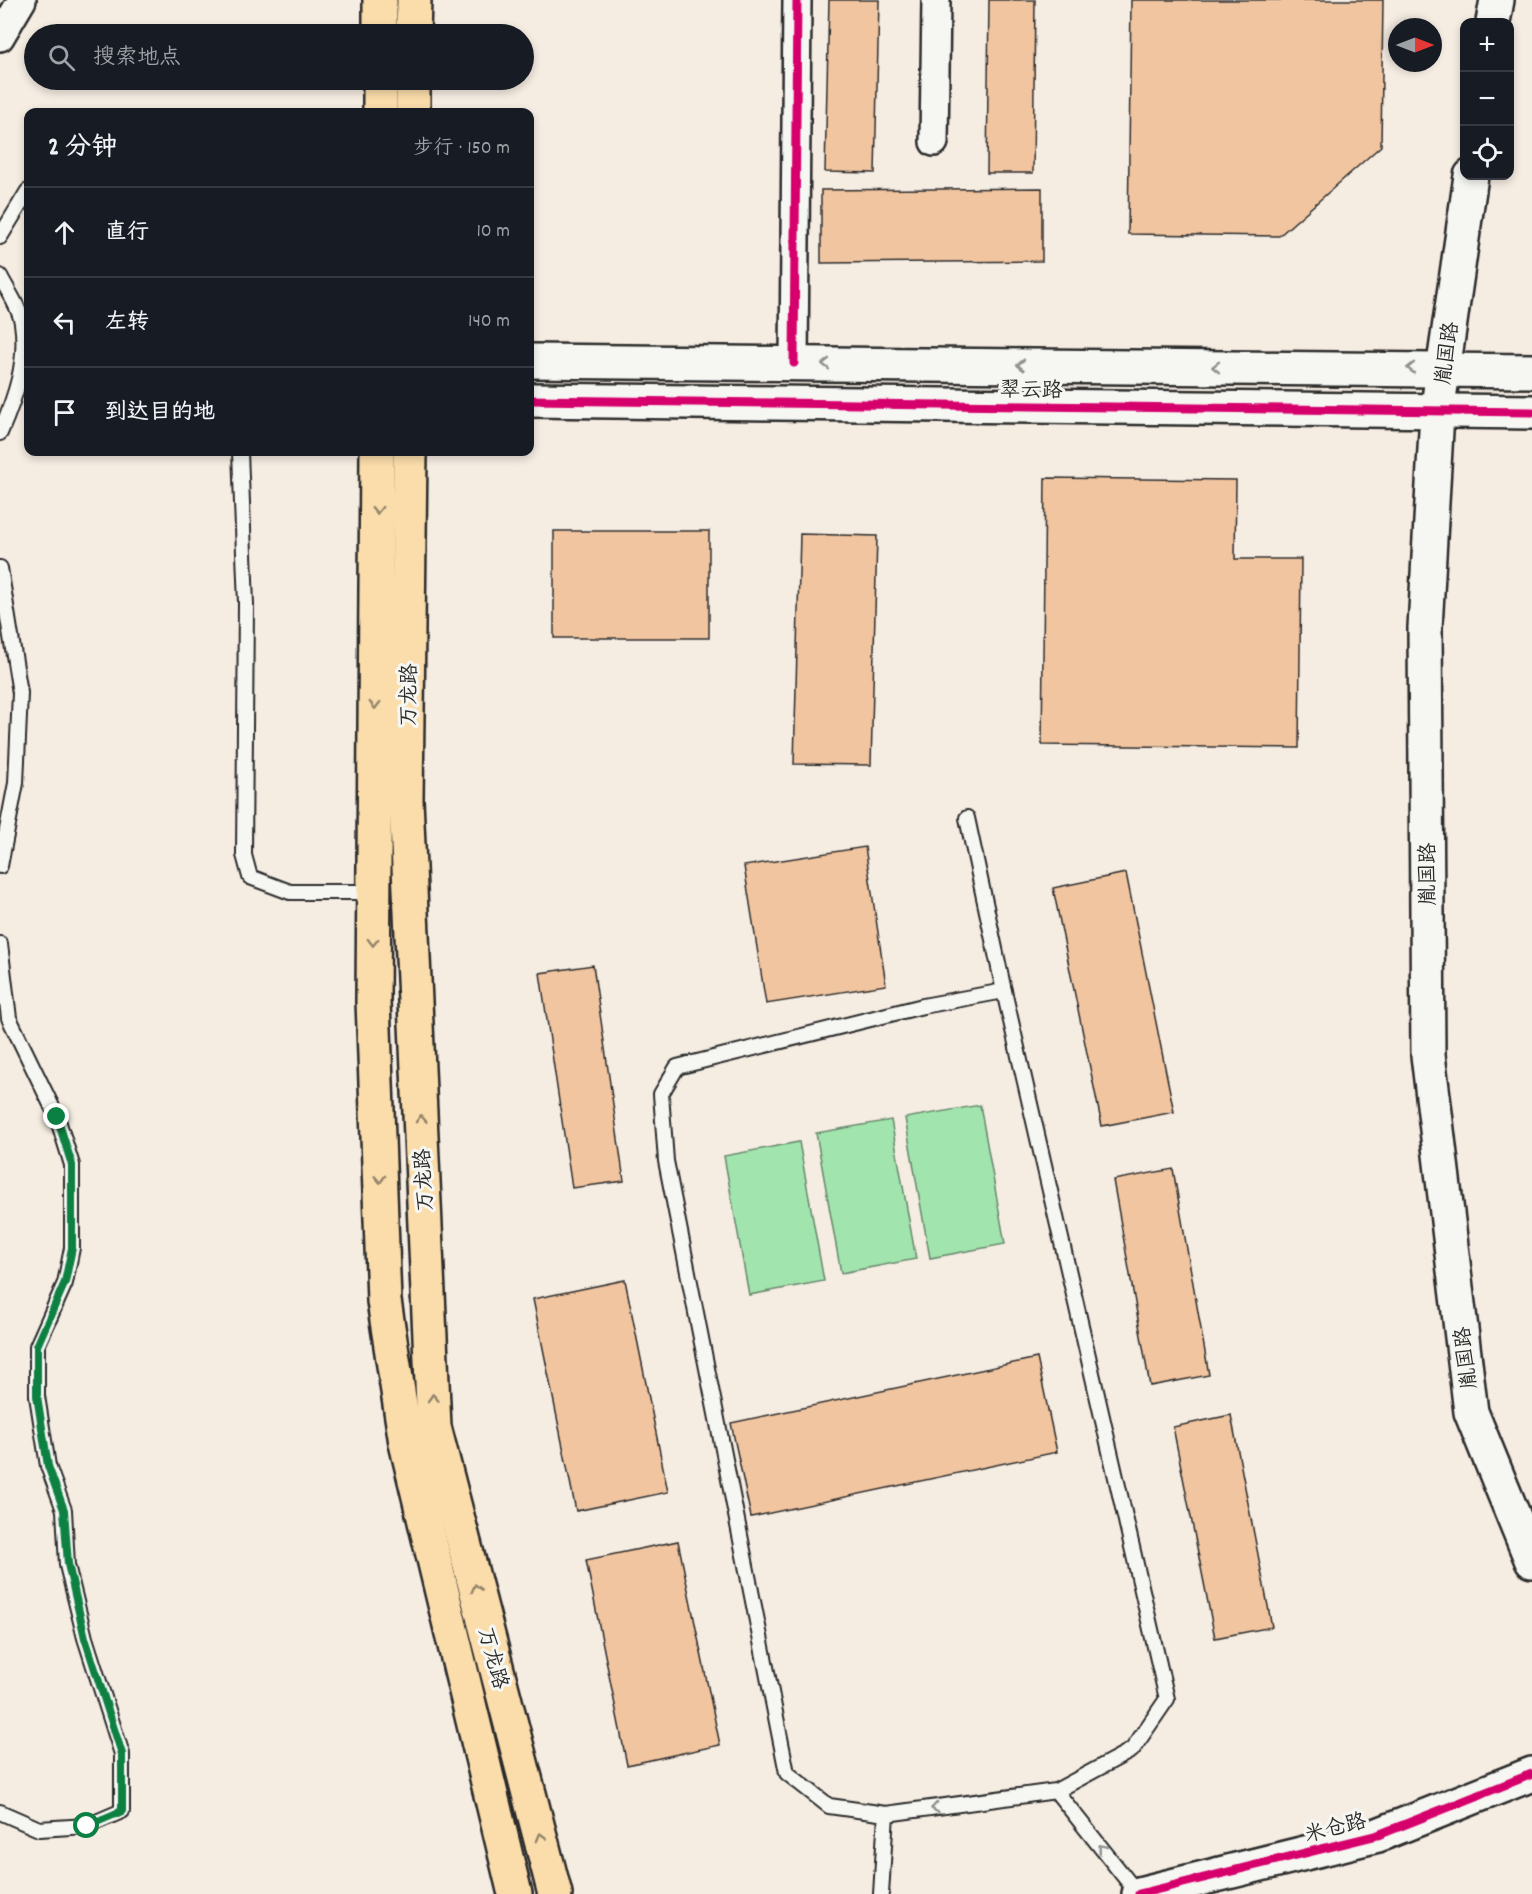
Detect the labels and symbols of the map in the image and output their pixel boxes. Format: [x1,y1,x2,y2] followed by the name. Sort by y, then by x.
[1388,18,1442,72] north arrow
[1430,320,1468,387] street label: 胤国路
[821,357,830,370] one-way arrow
[1016,359,1025,371] one-way arrow
[1211,361,1220,373] one-way arrow
[1406,362,1415,374] one-way arrow
[999,376,1063,408] street label: 翠云路
[370,505,383,514] one-way arrow
[395,663,427,727] street label: 万龙路
[369,700,381,709] one-way arrow
[1415,843,1445,906] street label: 胤国路
[367,937,380,946] one-way arrow
[43,1103,69,1129] route end
[414,1115,427,1124] one-way arrow
[409,1148,443,1212] street label: 万龙路
[373,1174,386,1183] one-way arrow
[1449,1325,1487,1391] street label: 胤国路
[426,1394,439,1403] one-way arrow
[471,1583,483,1593] one-way arrow
[468,1624,514,1693] street label: 万龙路
[931,1801,940,1813] one-way arrow
[1302,1808,1370,1852] street label: 米仓路
[73,1812,99,1838] route start
[535,1833,548,1843] one-way arrow
[1098,1844,1109,1855] one-way arrow

